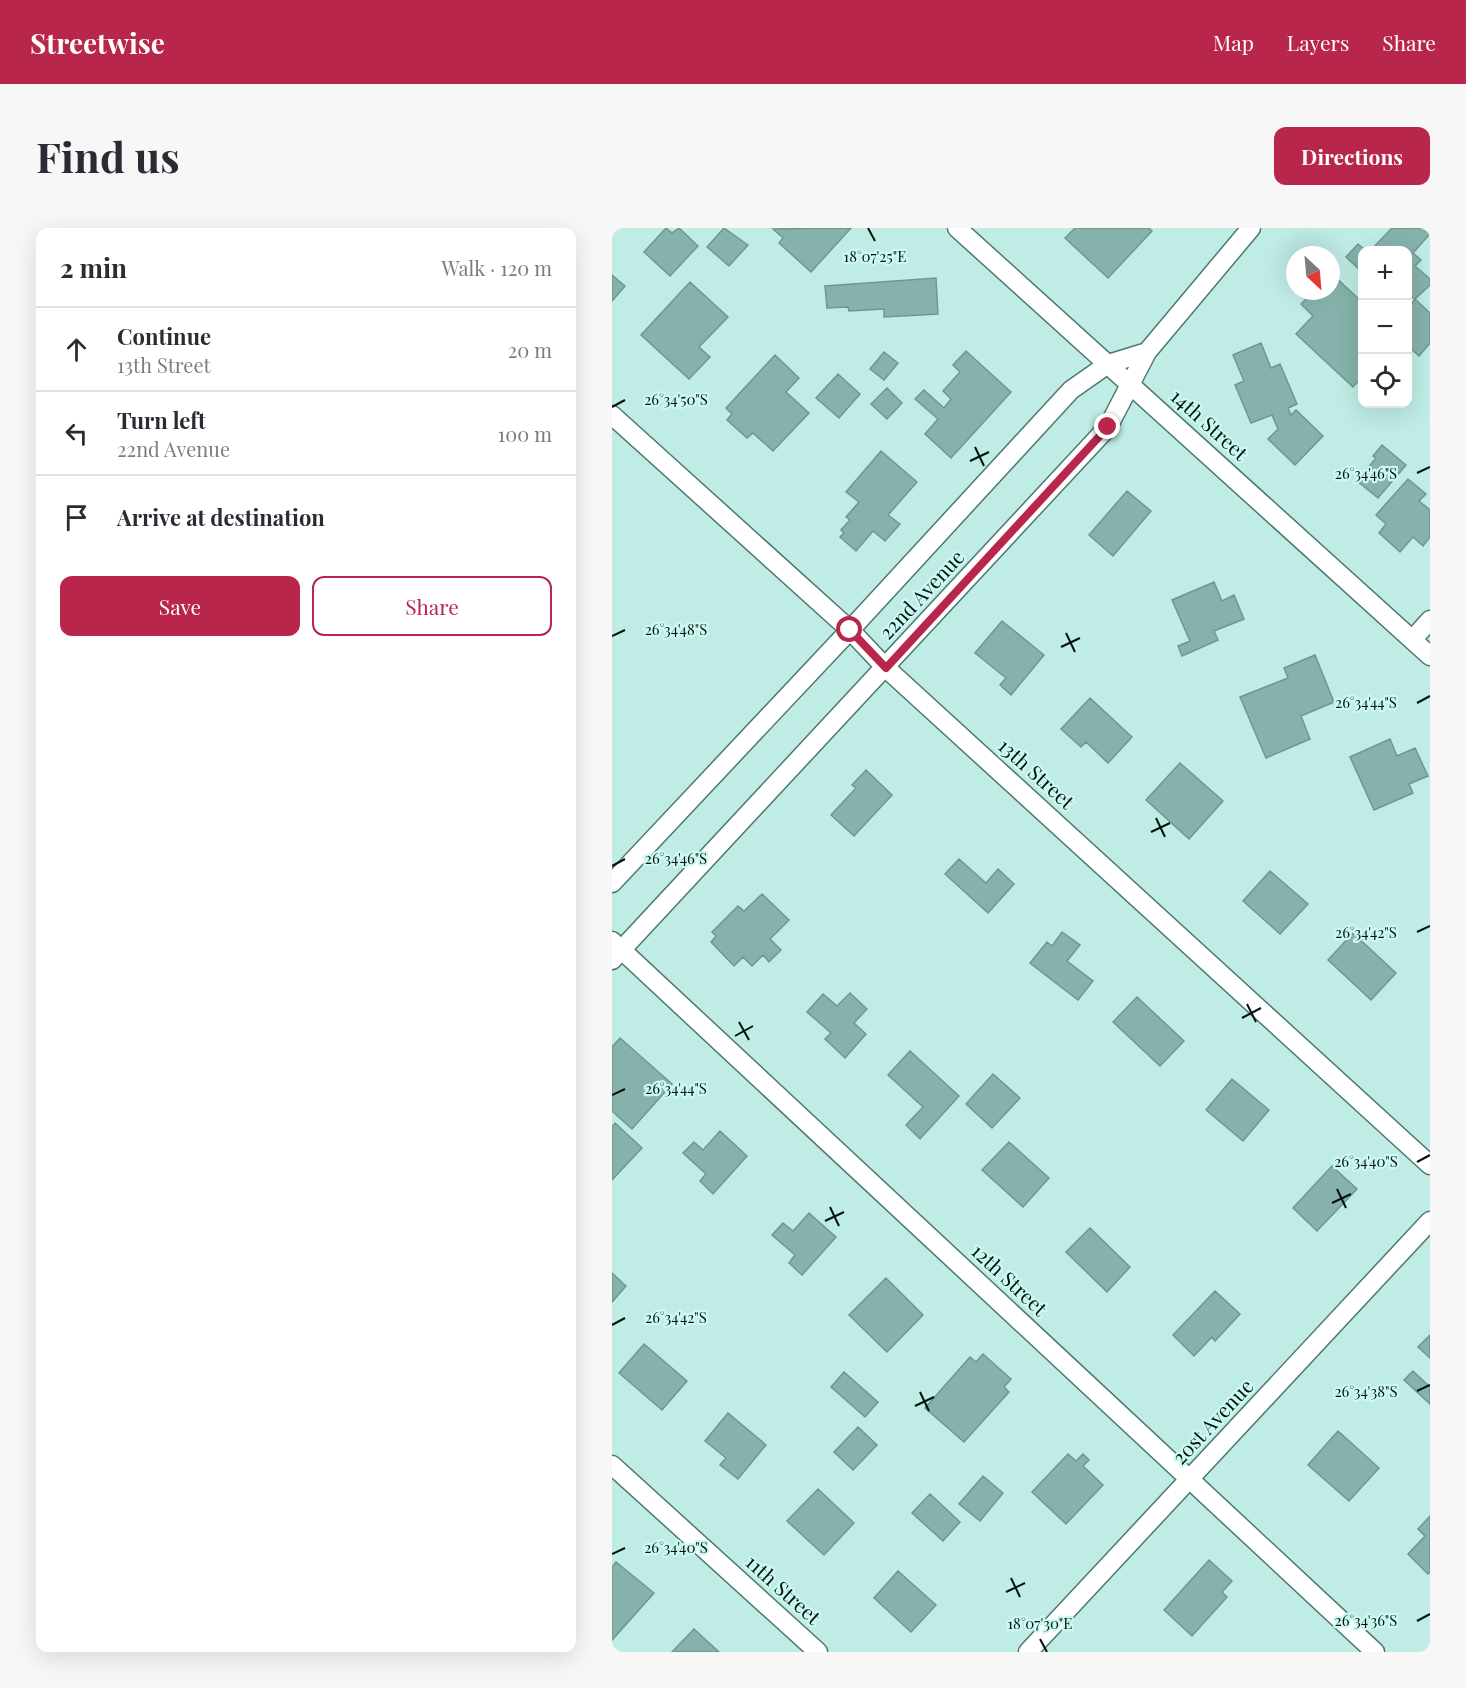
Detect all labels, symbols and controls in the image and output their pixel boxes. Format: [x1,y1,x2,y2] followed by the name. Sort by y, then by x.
[30,24,165,61] text: Streetwise
[1213,28,1254,56] text: Map
[1287,28,1349,56] text: Layers
[1382,28,1436,56] text: Share
[1274,127,1430,185] button: Directions
[36,128,180,184] text: Find us
[844,246,906,266] text: 18°07'25"E
[1286,246,1340,300] north arrow
[1358,246,1412,408] map controls
[1358,246,1412,300] button: +
[60,250,127,285] text: 2 min
[442,254,552,281] text: Walk · 120 m
[1358,300,1412,354] button: −
[117,321,211,351] text: Continue
[60,333,93,366] icon: ahead
[508,336,552,363] text: 20 m
[117,351,211,378] text: 13th Street
[1358,354,1412,408] button: locate
[1166,382,1255,466] street label: 14th Street
[644,389,708,409] text: 26°34'50"S
[117,405,206,435] text: Turn left
[1094,413,1120,439] route end
[60,417,93,450] icon: left
[498,420,552,447] text: 100 m
[117,435,230,462] text: 22nd Avenue
[1335,463,1397,483] text: 26°34'46"S
[60,501,93,534] icon: arrive
[117,502,325,532] text: Arrive at destination
[872,543,969,645] street label: 22nd Avenue
[60,576,300,636] button: Save
[312,576,552,636] button: Share
[836,616,862,642] route start
[645,619,707,639] text: 26°34'48"S
[1335,692,1397,712] text: 26°34'44"S
[993,732,1081,815] street label: 13th Street
[645,848,707,868] text: 26°34'46"S
[1335,922,1397,942] text: 26°34'42"S
[645,1078,707,1098] text: 26°34'44"S
[1334,1151,1398,1171] text: 26°34'40"S
[966,1237,1054,1322] street label: 12th Street
[645,1307,707,1327] text: 26°34'42"S
[1165,1372,1258,1470] street label: 20st Avenue
[1334,1381,1398,1401] text: 26°34'38"S
[644,1537,708,1557] text: 26°34'40"S
[741,1548,828,1630] street label: 11th Street
[1335,1610,1397,1630] text: 26°34'36"S
[1008,1613,1072,1633] text: 18°07'30"E

